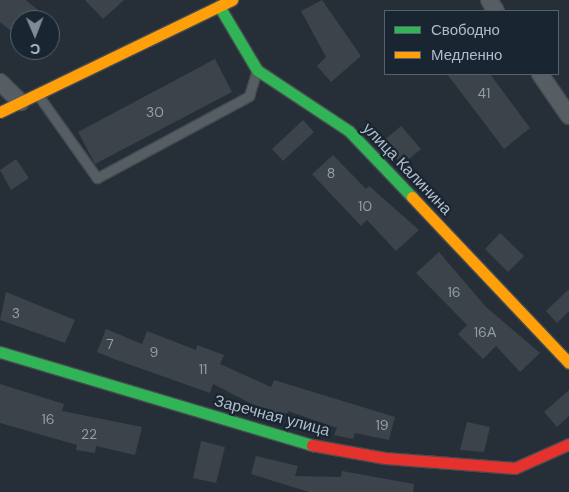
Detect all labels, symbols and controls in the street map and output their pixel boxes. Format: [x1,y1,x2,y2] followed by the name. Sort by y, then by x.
[10,10,60,60] north arrow
[384,10,559,75] legend
[431,20,500,40] text: Свободно
[30,40,40,58] text: С
[431,45,502,65] text: Медленно
[478,85,490,101] house number: 41
[146,104,164,120] house number: 30
[358,119,456,219] street label: улица Калинина
[327,165,335,181] house number: 8
[358,198,372,214] house number: 10
[447,284,461,300] house number: 16
[12,305,20,321] house number: 3
[474,324,496,340] house number: 16А
[106,336,114,352] house number: 7
[150,344,158,360] house number: 9
[199,361,207,377] house number: 11
[212,391,332,441] street label: Заречная улица
[41,411,55,427] house number: 16
[375,417,389,433] house number: 19
[81,426,97,442] house number: 22

